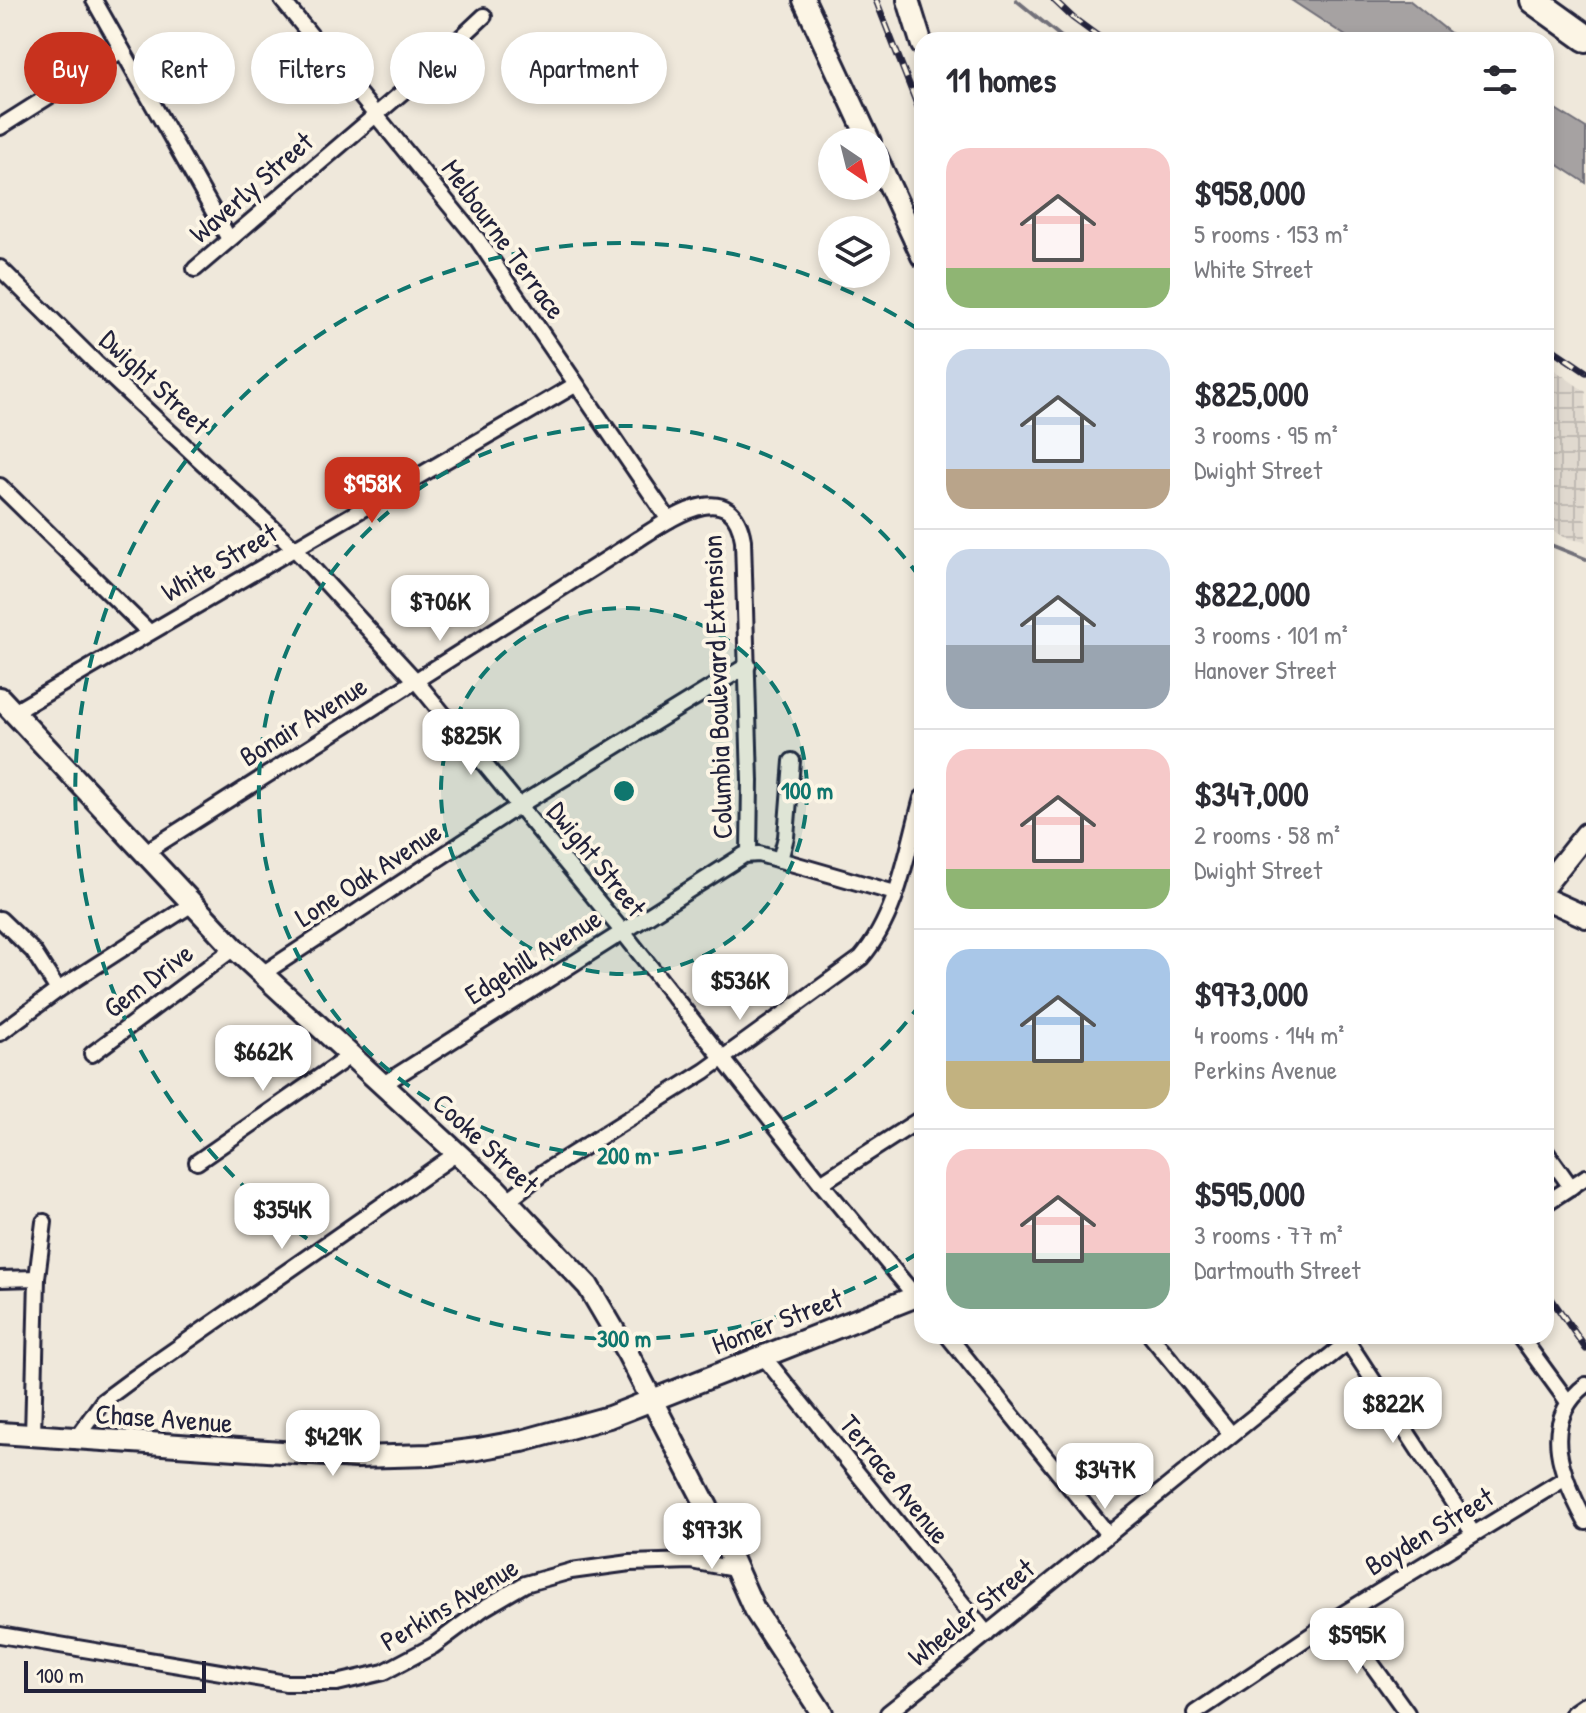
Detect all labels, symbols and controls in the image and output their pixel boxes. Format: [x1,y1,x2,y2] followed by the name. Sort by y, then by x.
[24,32,117,104] chip: Buy
[133,32,235,104] chip: Rent
[251,32,374,104] chip: Filters
[390,32,485,104] chip: New
[501,32,667,104] chip: Apartment
[946,57,1056,103] text: 11 homes
[1478,58,1522,102] icon: filters
[181,122,321,251] street label: Waverly Street
[818,128,890,200] north arrow
[818,128,890,288] map controls
[433,151,575,327] street label: Melbourne Terrace
[1194,170,1305,216] text: $958,000
[1010,180,1106,276] icon: home
[818,216,890,288] button: layers
[1194,216,1349,251] text: 5 rooms · 153 m²
[1194,251,1313,286] text: White Street
[92,321,219,443] street label: Dwight Street
[1194,371,1309,417] text: $825,000
[1010,381,1106,477] icon: home
[1194,417,1338,452] text: 3 rooms · 95 m²
[1194,452,1322,487] text: Dwight Street
[316,457,428,525] pin: $958K
[343,465,401,500] text: $958K
[154,513,284,610] street label: White Street
[693,534,741,840] street label: Columbia Boulevard Extension
[1194,571,1310,617] text: $822,000
[384,575,496,643] pin: $706K
[1010,581,1106,677] icon: home
[409,583,471,618] text: $706K
[1194,617,1348,652] text: 3 rooms · 101 m²
[1194,652,1336,687] text: Hanover Street
[232,667,374,775] street label: Bonair Avenue
[415,709,527,777] pin: $825K
[440,717,502,752] text: $825K
[1194,771,1309,817] text: $347,000
[781,774,833,806] text: 100 m
[610,777,638,805] centre of rings
[1010,781,1106,877] icon: home
[539,793,655,925] street label: Dwight Street
[287,812,449,936] street label: Lone Oak Avenue
[1194,817,1340,852] text: 2 rooms · 58 m²
[1194,852,1322,887] text: Dwight Street
[457,899,609,1013] street label: Edgehill Avenue
[96,934,200,1026] street label: Gem Drive
[684,954,796,1022] pin: $536K
[710,962,770,997] text: $536K
[1194,971,1308,1017] text: $973,000
[1010,981,1106,1077] icon: home
[1194,1017,1344,1052] text: 4 rooms · 144 m²
[207,1025,319,1093] pin: $662K
[233,1033,293,1068] text: $662K
[1194,1052,1337,1087] text: Perkins Avenue
[425,1084,548,1202] street label: Cooke Street
[597,1139,651,1171] text: 200 m
[1194,1171,1305,1217] text: $595,000
[1010,1181,1106,1277] icon: home
[226,1183,338,1251] pin: $354K
[252,1191,312,1226] text: $354K
[1194,1217,1343,1252] text: 3 rooms · 77 m²
[1194,1252,1360,1287] text: Dartmouth Street
[706,1279,848,1363] street label: Homer Street
[597,1322,651,1354] text: 300 m
[1337,1377,1449,1445] pin: $822K
[1362,1385,1424,1420] text: $822K
[94,1394,234,1442] street label: Chase Avenue
[831,1406,959,1552] street label: Terrace Avenue
[277,1410,389,1478] pin: $429K
[304,1418,362,1453] text: $429K
[1049,1443,1161,1511] pin: $347K
[1074,1451,1136,1486] text: $347K
[1358,1478,1501,1584] street label: Boyden Street
[656,1503,768,1571] pin: $973K
[682,1511,742,1546] text: $973K
[373,1548,525,1660] street label: Perkins Avenue
[900,1549,1042,1675] street label: Wheeler Street
[1301,1608,1413,1676] pin: $595K
[1328,1616,1386,1651] text: $595K
[24,1657,206,1693] scale bar
[36,1660,84,1690] text: 100 m

